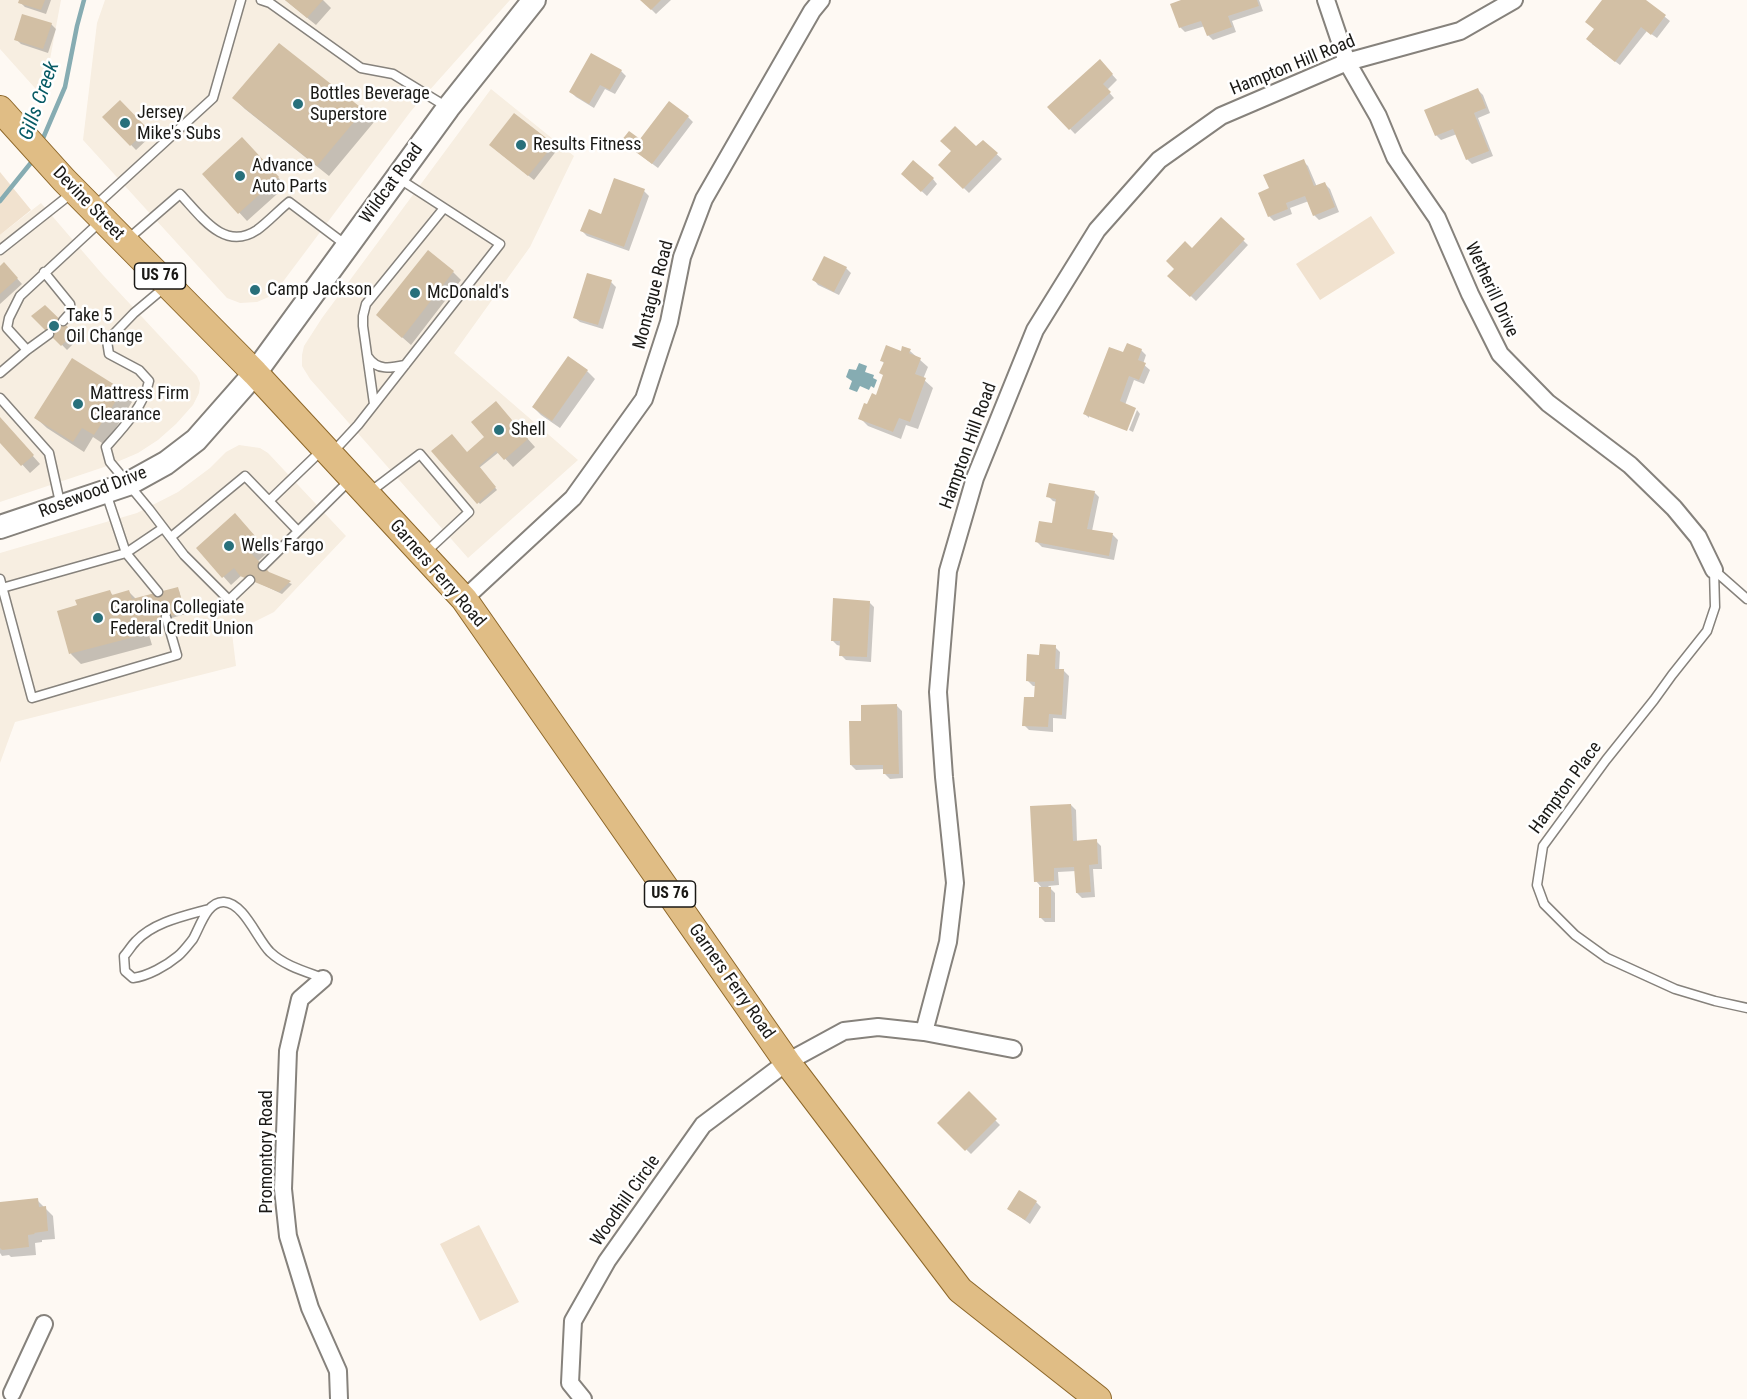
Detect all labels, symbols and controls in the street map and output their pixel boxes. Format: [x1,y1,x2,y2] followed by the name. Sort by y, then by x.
[1227,31,1359,101] street label: Hampton Hill Road
[15,58,65,144] water label: Gills Creek
[310,83,430,125] place label: Bottles Beverage Superstore
[291,97,305,111] marker: Bottles Beverage Superstore
[137,102,221,144] place label: Jersey Mike's Subs
[118,116,132,130] marker: Jersey Mike's Subs
[533,134,641,156] place label: Results Fitness
[514,138,528,152] marker: Results Fitness
[356,140,428,228] street label: Wildcat Road
[252,155,327,198] place label: Advance Auto Parts
[48,163,128,245] street label: Devine Street
[233,169,247,183] marker: Advance Auto Parts
[629,238,679,352] street label: Montague Road
[1460,239,1522,341] street label: Wetherill Drive
[134,263,186,289] road number: US 76
[267,279,372,301] place label: Camp Jackson
[427,282,509,304] place label: McDonald's
[248,283,262,297] marker: Camp Jackson
[408,286,422,300] marker: McDonald's
[66,305,143,348] place label: Take 5 Oil Change
[47,319,61,333] marker: Take 5 Oil Change
[936,380,1002,512] street label: Hampton Hill Road
[90,383,189,426] place label: Mattress Firm Clearance
[71,397,85,411] marker: Mattress Firm Clearance
[511,419,546,441] place label: Shell
[492,423,506,437] marker: Shell
[36,462,150,524] street label: Rosewood Drive
[384,516,490,632] street label: Garners Ferry Road
[241,535,324,557] place label: Wells Fargo
[222,539,236,553] marker: Wells Fargo
[110,597,253,640] place label: Carolina Collegiate Federal Credit Union
[91,611,105,625] marker: Carolina Collegiate Federal Credit Union
[1525,738,1607,838] street label: Hampton Place
[644,881,696,907] road number: US 76
[683,920,779,1044] street label: Garners Ferry Road
[256,1090,278,1214] street label: Promontory Road
[587,1151,665,1251] street label: Woodhill Circle

